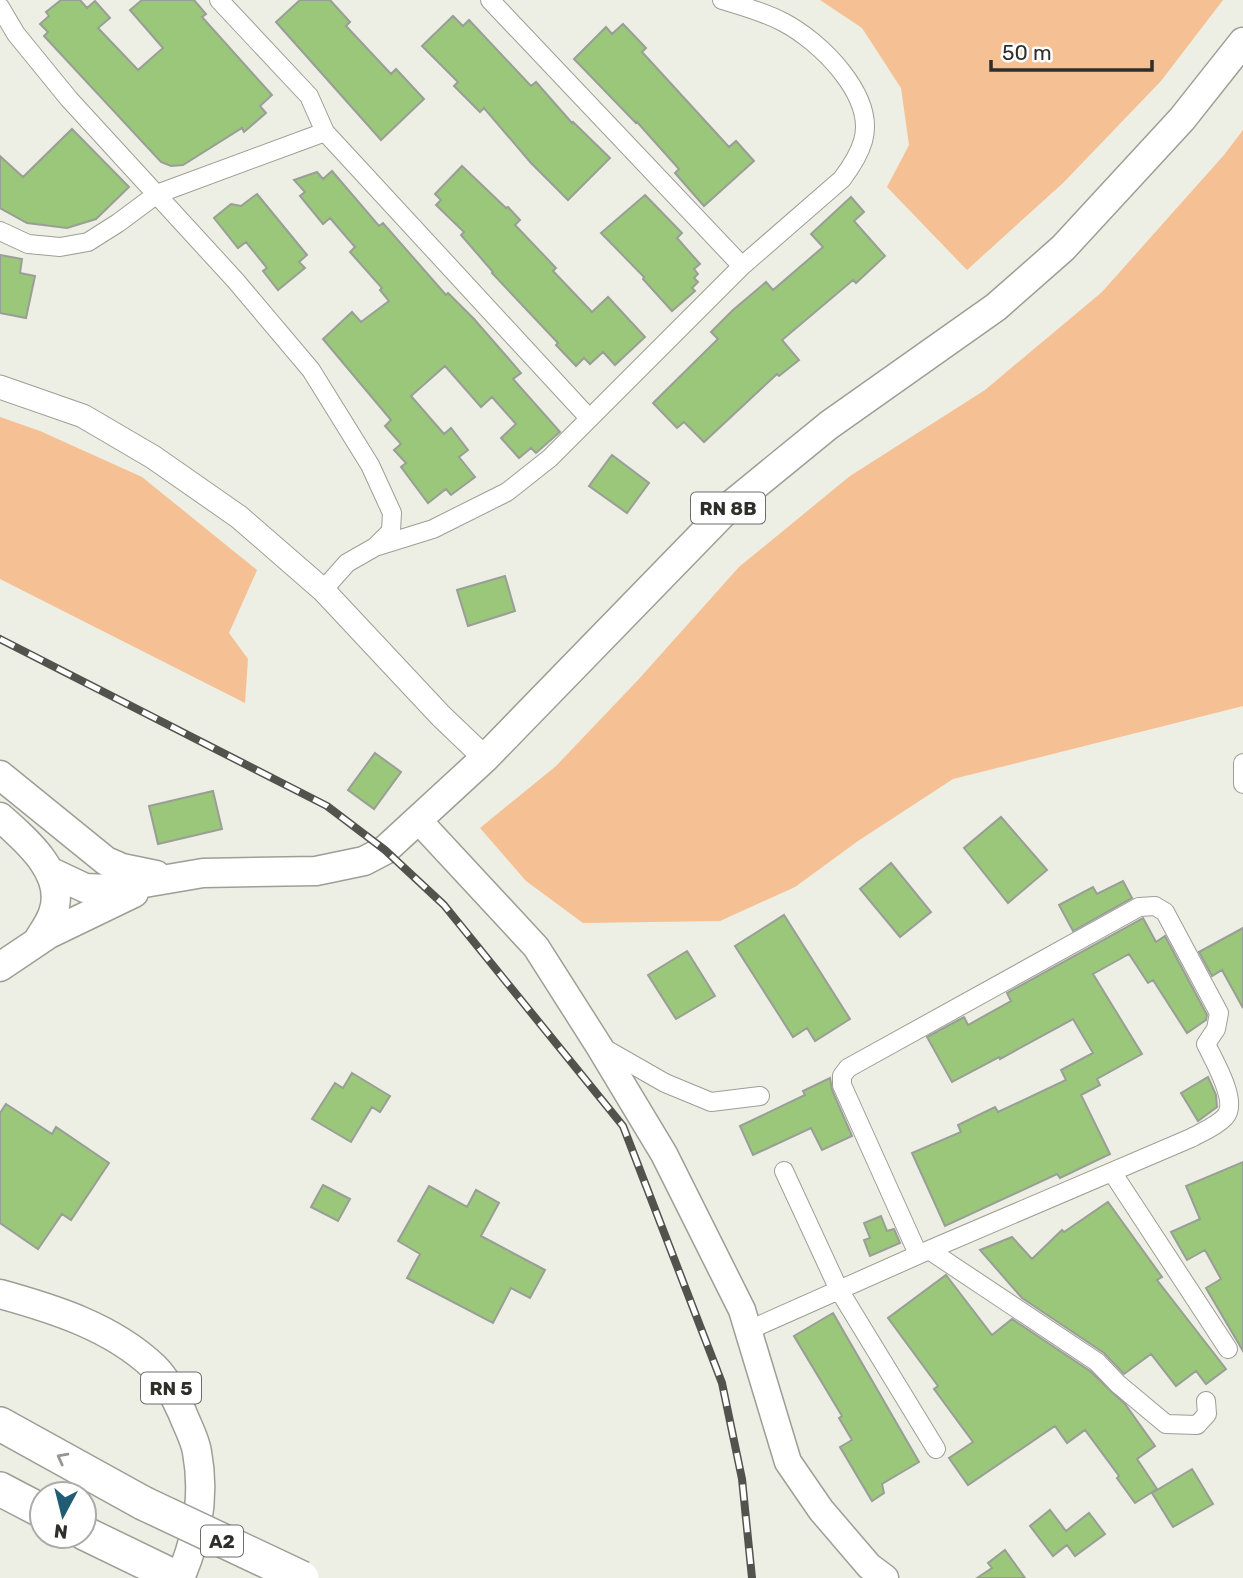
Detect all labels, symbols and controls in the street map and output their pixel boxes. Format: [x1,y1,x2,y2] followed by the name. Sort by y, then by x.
[991,28,1152,72] scale bar
[1002,40,1052,65] text: 50 m
[691,492,765,524] road number: RN 8B
[141,1372,201,1404] road number: RN 5
[57,1452,69,1466] one-way arrow
[28,1480,98,1550] north arrow
[53,1519,69,1544] text: N
[201,1526,243,1556] road number: A2

